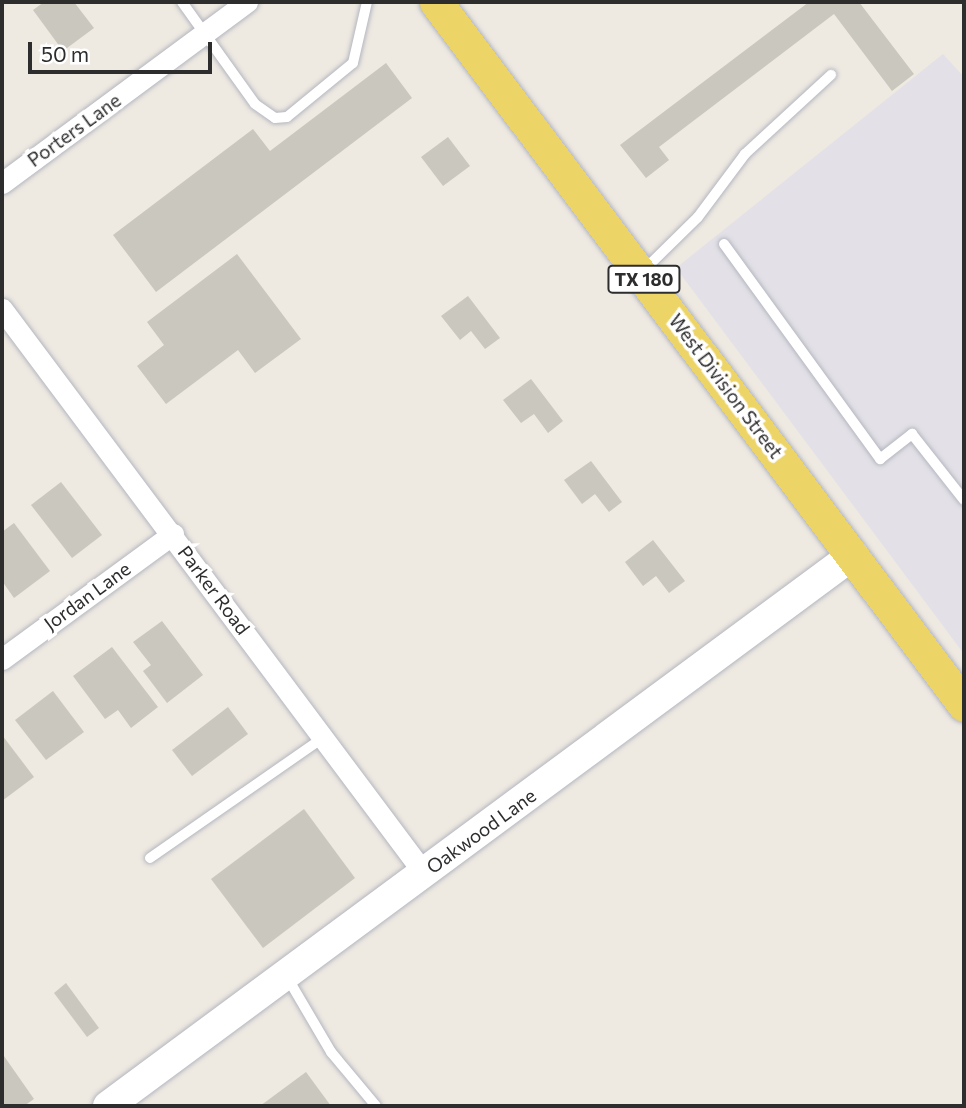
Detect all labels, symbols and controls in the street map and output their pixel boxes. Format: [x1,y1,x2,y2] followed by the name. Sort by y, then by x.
[32,28,215,72] scale bar
[41,41,89,66] text: 50 m
[23,89,125,171] street label: Porters Lane
[607,264,681,293] road number: TX 180
[664,309,788,463] street label: West Division Street
[173,541,255,639] street label: Parker Road
[39,557,135,635] street label: Jordan Lane
[422,784,540,878] street label: Oakwood Lane

